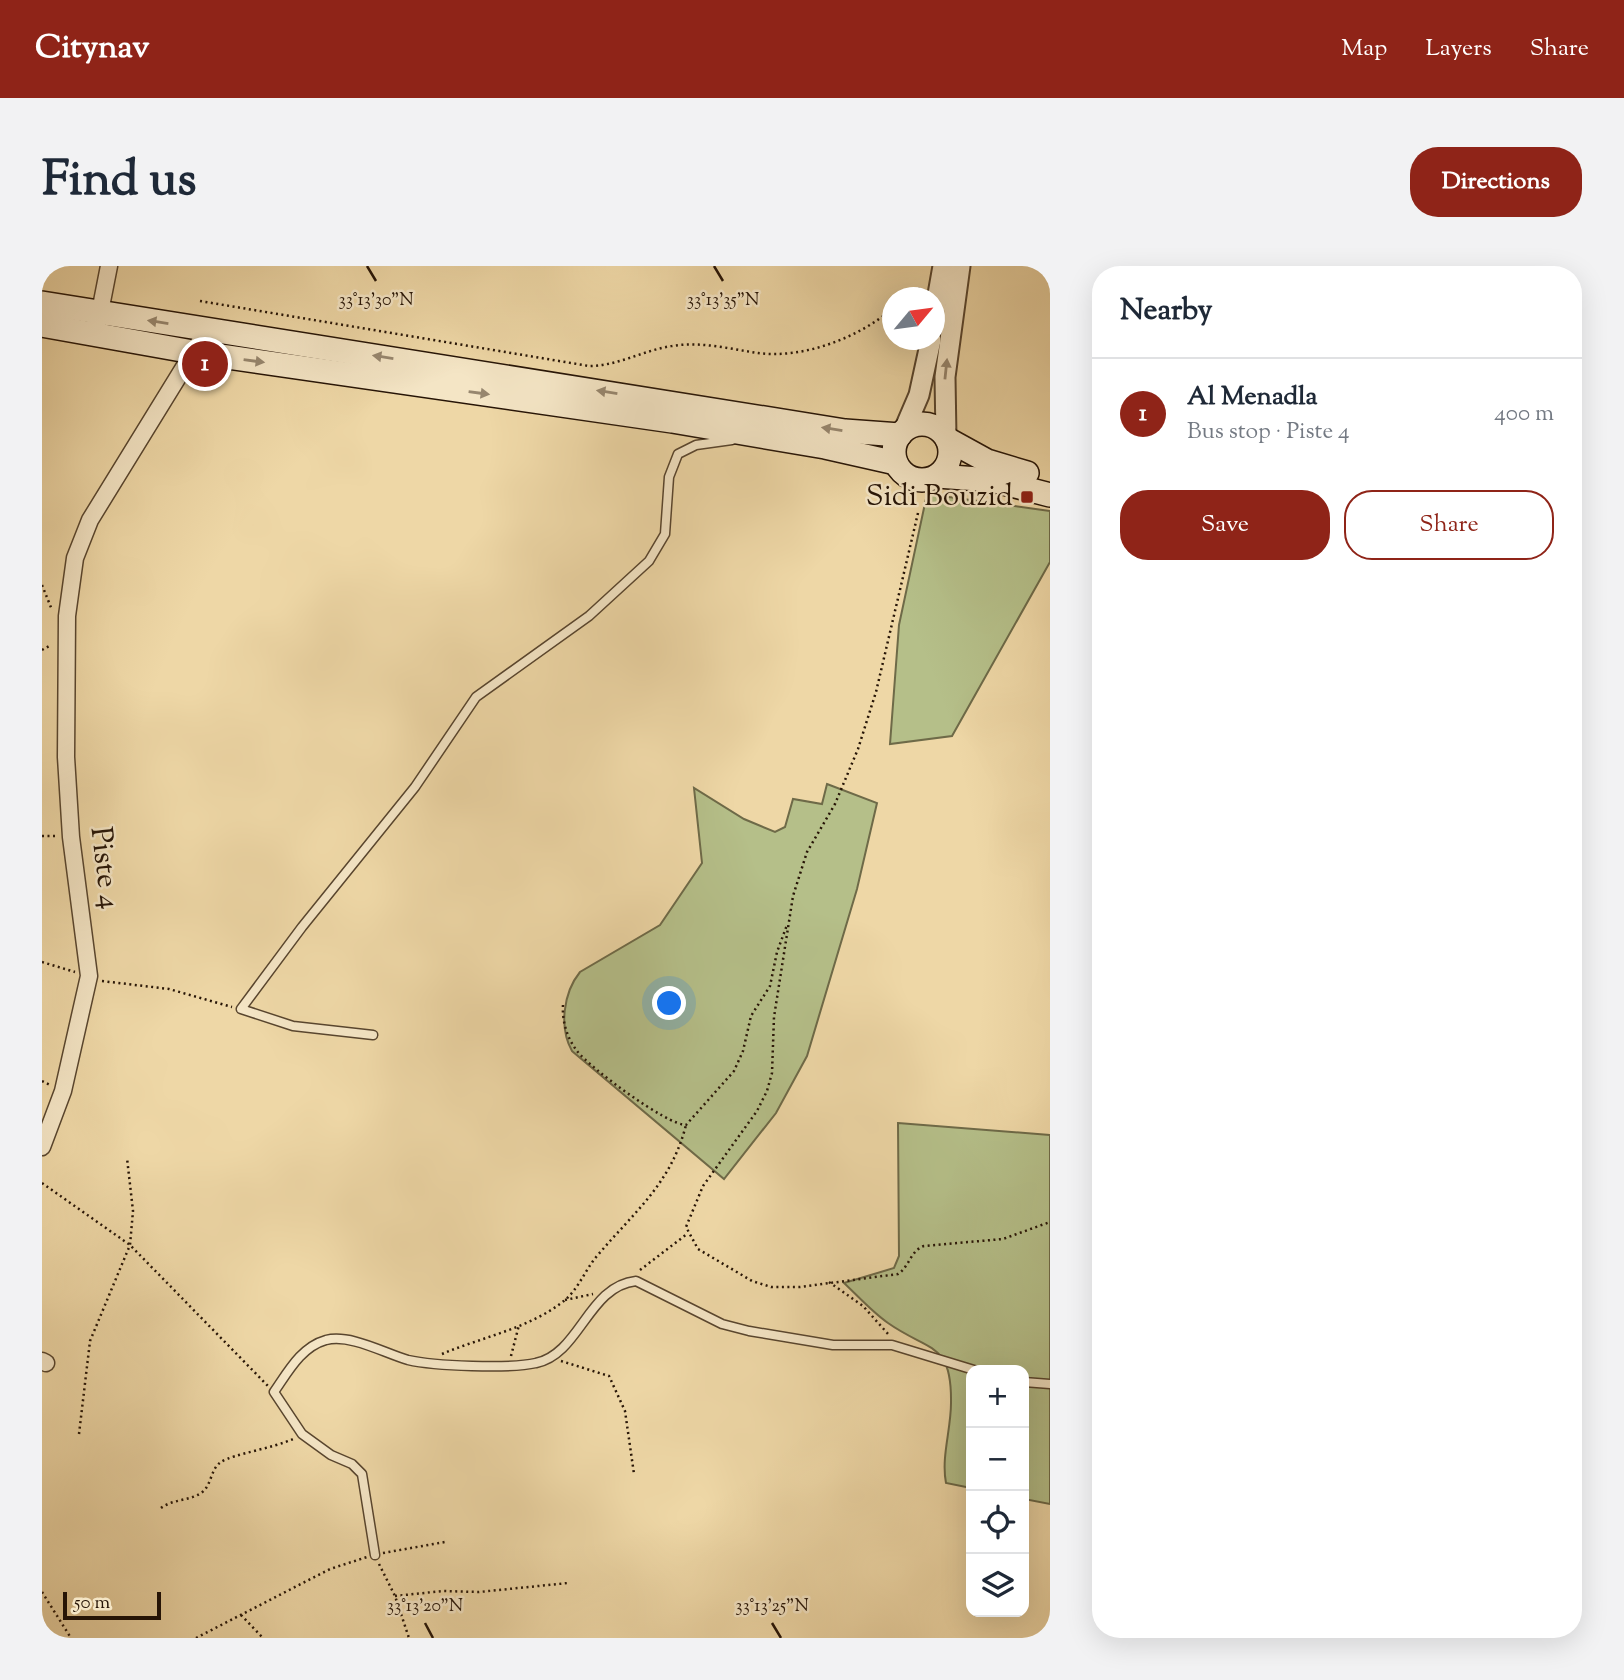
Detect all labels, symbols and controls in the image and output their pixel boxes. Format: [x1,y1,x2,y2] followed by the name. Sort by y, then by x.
[35,25,150,73] text: Citynav
[1341,32,1387,66] text: Map
[1425,32,1492,66] text: Layers
[1530,32,1589,66] text: Share
[42,147,196,217] text: Find us
[1410,147,1582,217] button: Directions
[882,287,945,350] north arrow
[338,288,414,314] text: 33°13'30"N
[687,288,759,314] text: 33°13'35"N
[1120,290,1212,333] text: Nearby
[147,316,169,327] one-way arrow
[182,338,228,390] pin: 1
[371,351,393,362] one-way arrow
[243,356,265,367] one-way arrow
[941,358,952,380] one-way arrow
[1187,379,1317,416] text: Al Menadla
[596,386,618,397] one-way arrow
[468,388,490,399] one-way arrow
[1139,398,1147,431] text: 1
[1494,398,1554,431] text: 400 m
[1187,416,1350,449] text: Bus stop · Piste 4
[821,423,843,434] one-way arrow
[866,476,1013,519] place label: Sidi Bouzid
[1019,489,1035,505] marker: Sidi Bouzid
[1120,490,1330,560] button: Save
[1344,490,1554,560] button: Share
[78,824,130,912] street label: Piste 4
[652,986,686,1020] your location
[966,1365,1029,1617] map controls
[966,1365,1029,1428] button: +
[966,1428,1029,1491] button: −
[966,1491,1029,1554] button: locate
[966,1554,1029,1617] button: layers
[63,1589,161,1621] scale bar
[74,1590,110,1617] text: 50 m
[387,1594,463,1620] text: 33°13'20"N
[735,1594,809,1620] text: 33°13'25"N

